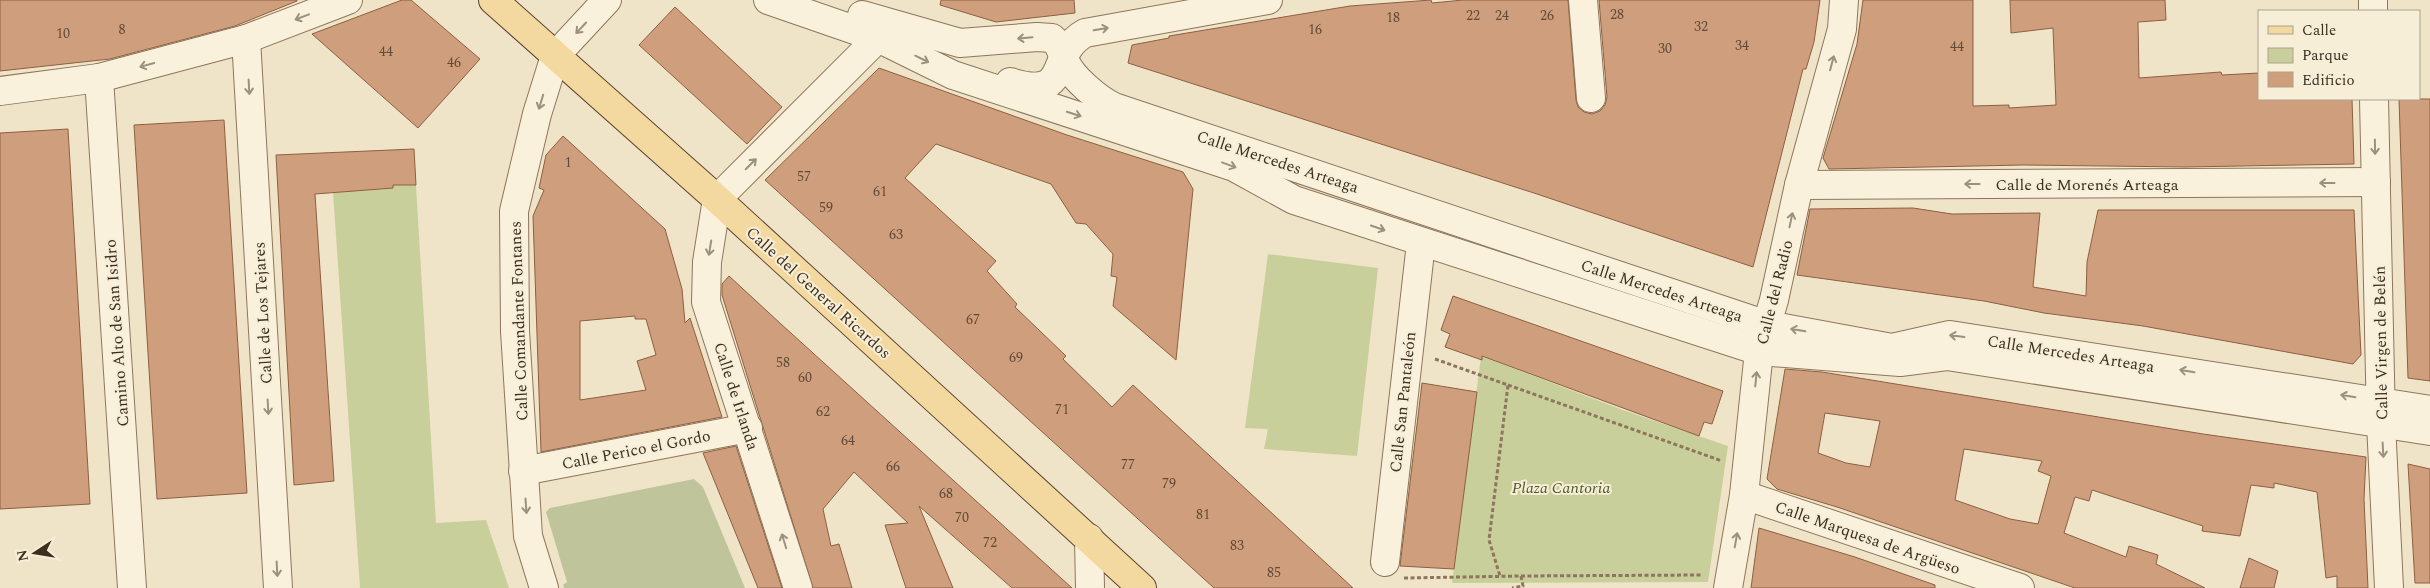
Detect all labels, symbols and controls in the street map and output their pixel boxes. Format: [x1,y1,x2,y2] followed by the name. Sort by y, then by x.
[1610,4,1624,25] house number: 28
[1466,5,1480,26] house number: 22
[1495,5,1509,26] house number: 24
[1540,5,1554,26] house number: 26
[1386,7,1400,28] house number: 18
[2258,10,2420,100] legend
[295,13,310,22] one-way arrow
[1694,16,1708,37] house number: 32
[119,19,126,40] house number: 8
[1308,19,1322,40] house number: 16
[2302,19,2336,42] text: Calle
[575,22,587,35] one-way arrow
[56,23,70,44] house number: 10
[1093,24,1109,34] one-way arrow
[1017,33,1033,43] one-way arrow
[1735,35,1749,56] house number: 34
[1950,36,1964,57] house number: 44
[1658,38,1672,59] house number: 30
[379,41,393,62] house number: 44
[2302,44,2349,67] text: Parque
[447,52,461,73] house number: 46
[914,55,929,64] one-way arrow
[1828,56,1837,72] one-way arrow
[140,61,156,70] one-way arrow
[2302,69,2355,92] text: Edificio
[244,79,253,95] one-way arrow
[535,94,545,110] one-way arrow
[1066,110,1082,120] one-way arrow
[1194,124,1362,200] street label: Calle Mercedes Arteaga
[2370,139,2380,155] one-way arrow
[565,152,572,173] house number: 1
[745,158,757,171] one-way arrow
[1221,161,1236,170] one-way arrow
[797,166,811,187] house number: 57
[1995,173,2179,197] street label: Calle de Morenés Arteaga
[2319,178,2336,188] one-way arrow
[1964,179,1980,189] one-way arrow
[873,181,887,202] house number: 61
[819,197,833,218] house number: 59
[1787,213,1796,229] one-way arrow
[504,221,534,421] street label: Calle Comandante Fontanes
[740,221,896,365] street label: Calle del General Ricardos
[889,224,903,245] house number: 63
[1370,224,1385,233] one-way arrow
[1750,237,1800,347] street label: Calle del Radio
[98,238,136,427] street label: Camino Alto de San Isidro
[704,239,714,255] one-way arrow
[247,241,279,385] street label: Calle de Los Tejares
[1578,253,1746,329] street label: Calle Mercedes Arteaga
[2368,266,2394,420] street label: Calle Virgen de Belén
[966,309,980,330] house number: 67
[1790,325,1806,335] one-way arrow
[1986,329,2156,379] street label: Calle Mercedes Arteaga
[1384,331,1422,474] street label: Calle San Pantaleón
[1949,331,1965,341] one-way arrow
[707,339,765,454] street label: Calle de Irlanda
[1009,347,1023,368] house number: 69
[776,352,790,373] house number: 58
[2179,366,2195,376] one-way arrow
[798,367,812,388] house number: 60
[1751,371,1761,387] one-way arrow
[2340,390,2356,400] one-way arrow
[263,399,272,415] one-way arrow
[1055,399,1069,420] house number: 71
[816,401,830,422] house number: 62
[560,424,713,476] street label: Calle Perico el Gordo
[841,430,855,451] house number: 64
[2378,442,2387,458] one-way arrow
[1121,454,1135,475] house number: 77
[886,456,900,477] house number: 66
[1162,473,1176,494] house number: 79
[1512,476,1610,500] park label: Plaza Cantoria
[939,483,953,504] house number: 68
[1772,495,1964,581] street label: Calle Marquesa de Argüeso
[521,498,530,514] one-way arrow
[1196,504,1210,525] house number: 81
[955,507,969,528] house number: 70
[10,528,60,578] north arrow
[983,532,997,553] house number: 72
[1732,532,1742,548] one-way arrow
[778,534,788,550] one-way arrow
[1230,535,1244,556] house number: 83
[11,548,34,563] text: N
[273,561,282,577] one-way arrow
[1267,562,1281,583] house number: 85

